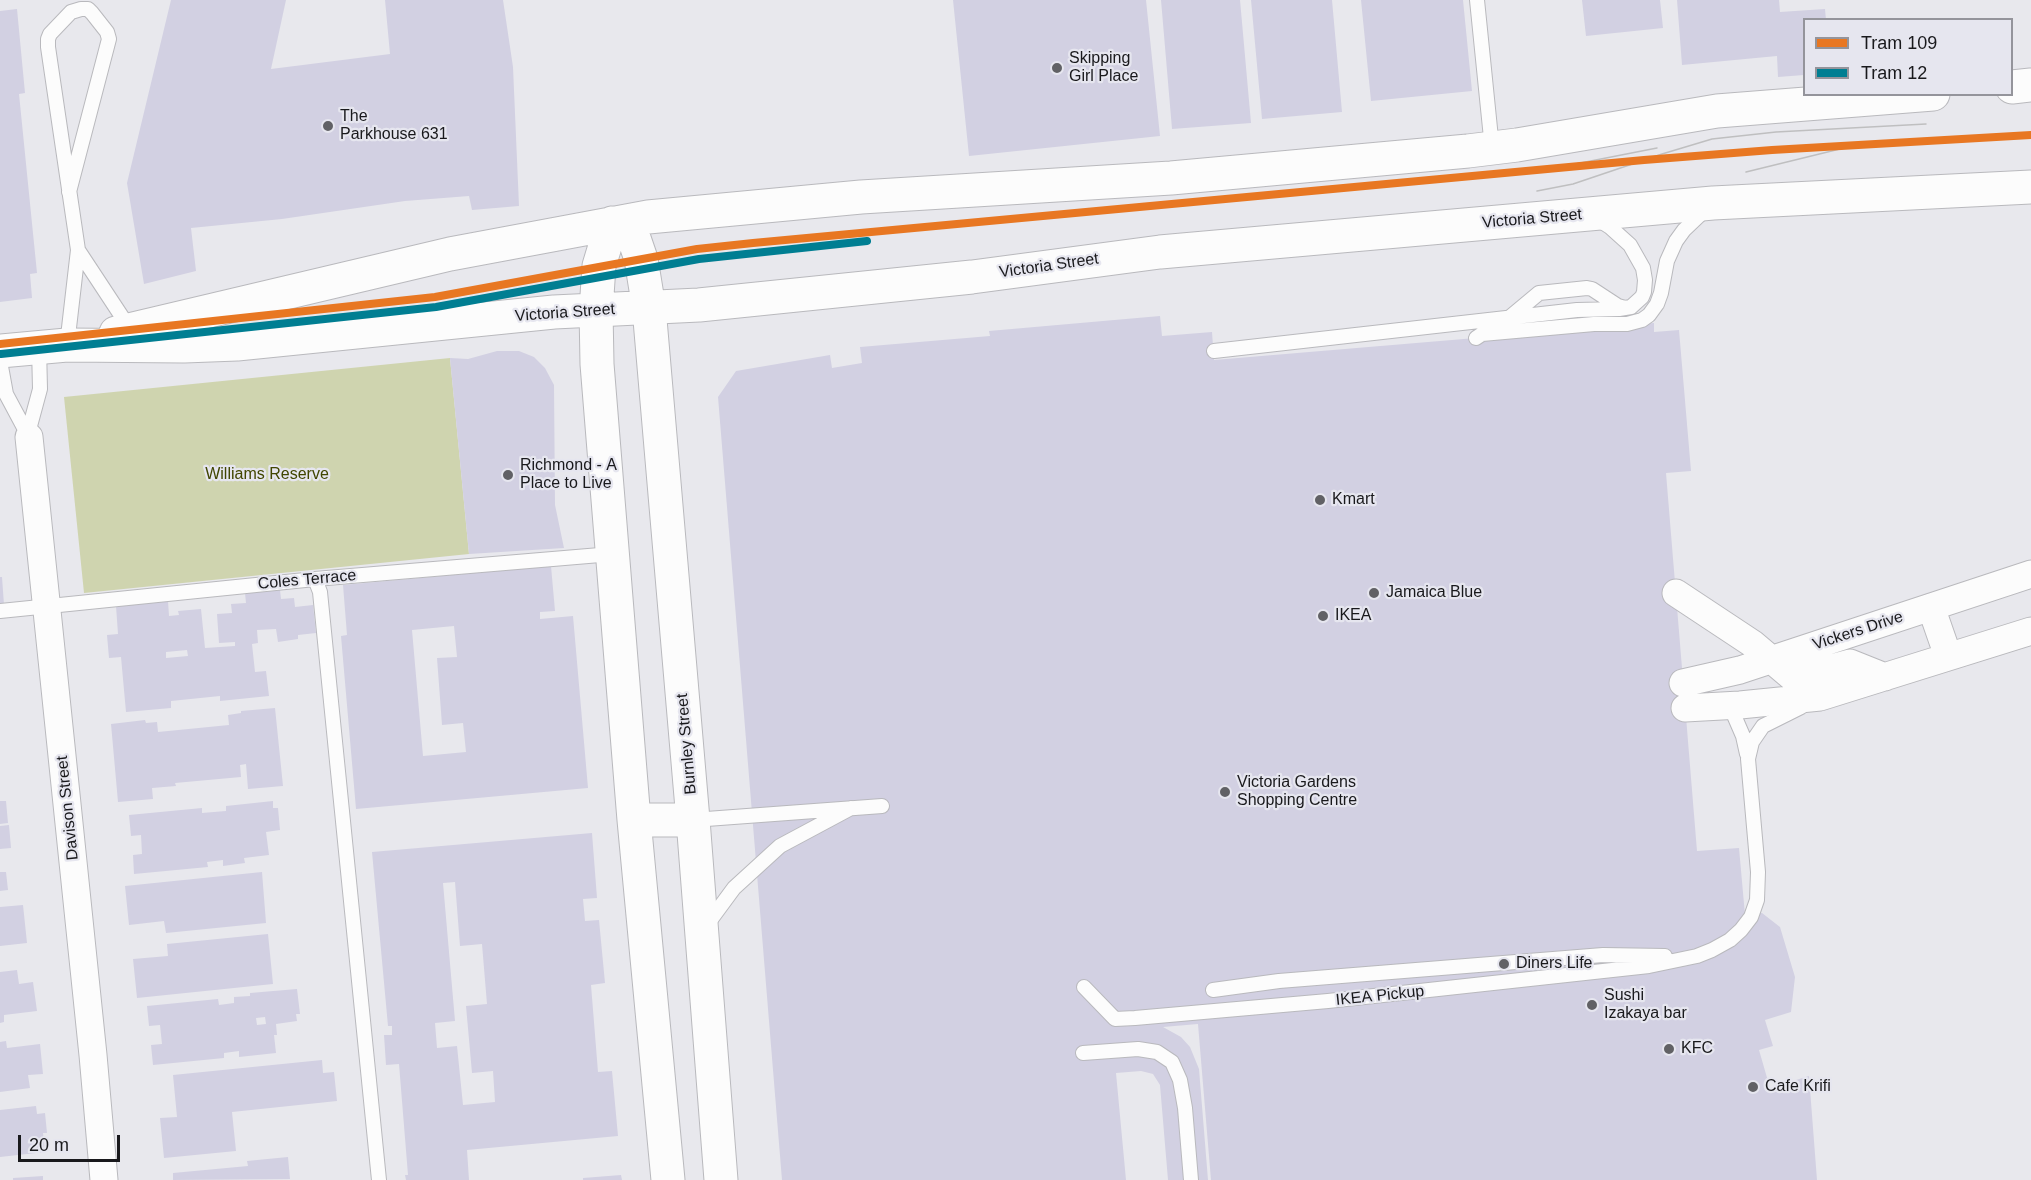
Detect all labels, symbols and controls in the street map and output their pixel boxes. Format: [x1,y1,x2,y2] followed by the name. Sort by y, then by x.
[1803,18,2013,96] legend
[1861,33,1937,53] text: Tram 109
[1069,49,1138,87] place label: Skipping Girl Place
[1050,61,1064,75] marker: Skipping Girl Place
[1861,63,1927,83] text: Tram 12
[340,107,448,145] place label: The Parkhouse 631
[321,119,335,133] marker: The Parkhouse 631
[1481,205,1583,233] street label: Victoria Street
[998,250,1100,282] street label: Victoria Street
[514,300,616,326] street label: Victoria Street
[520,456,617,494] place label: Richmond - A Place to Live
[205,465,329,485] park label: Williams Reserve
[501,468,515,482] marker: Richmond - A Place to Live
[1332,490,1375,510] place label: Kmart
[1313,493,1327,507] marker: Kmart
[257,566,357,594] street label: Coles Terrace
[1386,583,1482,603] place label: Jamaica Blue
[1367,586,1381,600] marker: Jamaica Blue
[1335,606,1371,626] place label: IKEA
[1810,607,1906,655] street label: Vickers Drive
[1316,609,1330,623] marker: IKEA
[673,693,701,795] street label: Burnley Street
[53,755,83,861] street label: Davison Street
[1237,773,1357,811] place label: Victoria Gardens Shopping Centre
[1218,785,1232,799] marker: Victoria Gardens Shopping Centre
[1516,954,1592,974] place label: Diners Life
[1497,957,1511,971] marker: Diners Life
[1335,982,1425,1010] street label: IKEA Pickup
[1604,986,1687,1024] place label: Sushi Izakaya bar
[1585,998,1599,1012] marker: Sushi Izakaya bar
[1681,1039,1713,1059] place label: KFC
[1662,1042,1676,1056] marker: KFC
[1765,1077,1831,1097] place label: Cafe Krifi
[1746,1080,1760,1094] marker: Cafe Krifi
[21,1123,123,1161] scale bar
[29,1135,69,1155] text: 20 m

